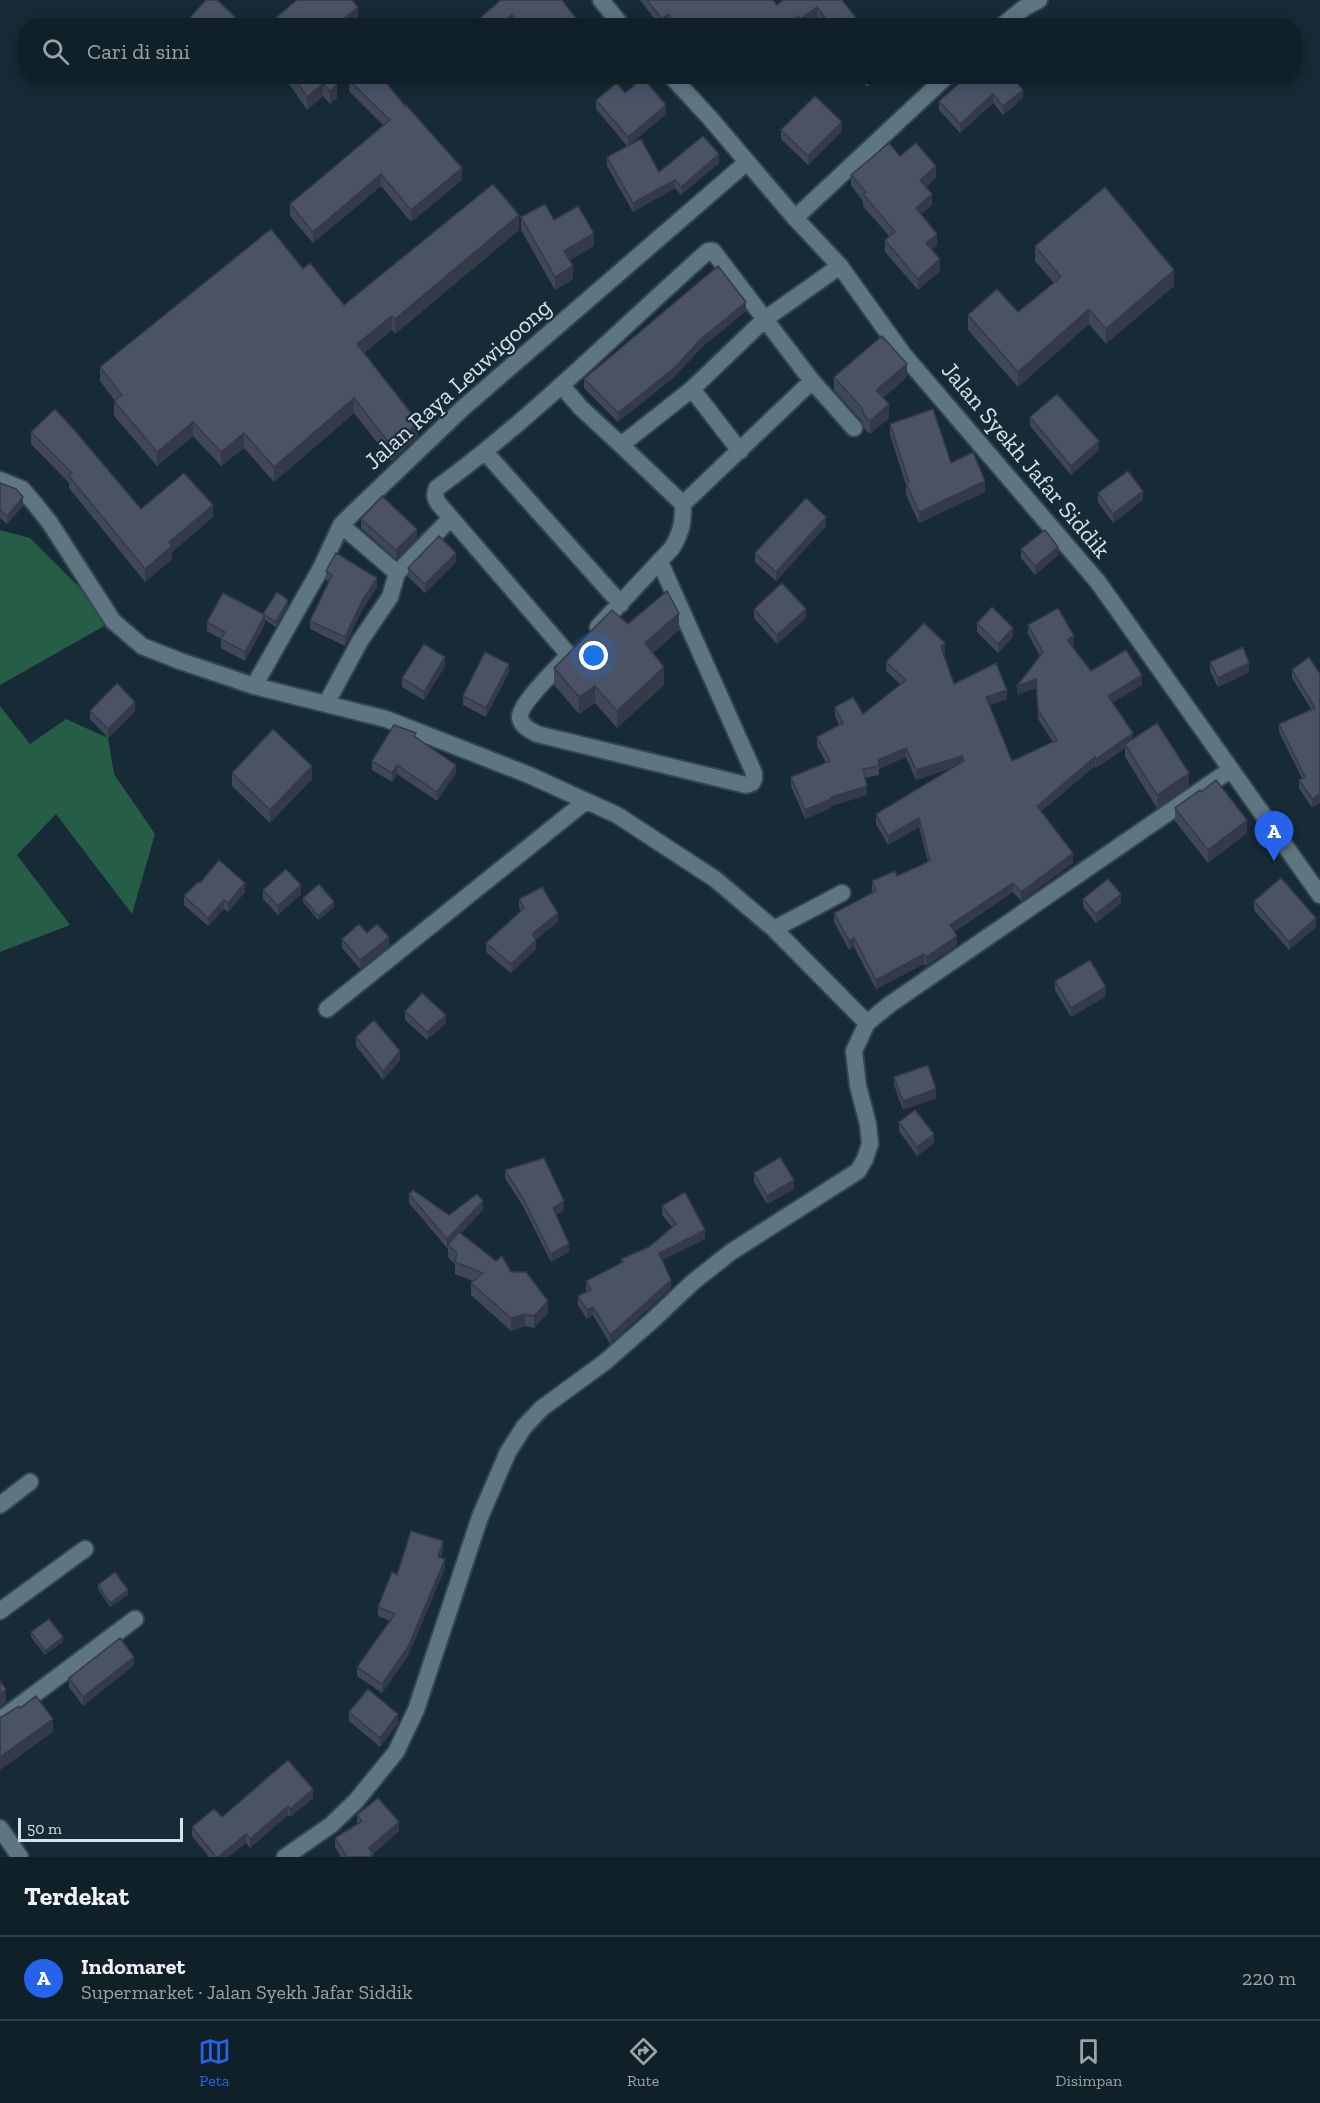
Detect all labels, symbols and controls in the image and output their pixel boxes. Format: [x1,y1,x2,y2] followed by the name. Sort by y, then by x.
[18,18,1302,84] search box
[39,35,72,68] icon: search
[87,38,190,65] text: Cari di sini
[358,292,557,475] street label: Jalan Raya Leuwigoong
[936,356,1117,564] street label: Jalan Syekh Jafar Siddik
[579,641,608,670] your location
[1254,812,1294,861] pin: A
[18,1815,183,1842] scale bar
[27,1819,62,1838] text: 50 m
[24,1880,129,1912] text: Terdekat
[81,1953,185,1980] text: Indomaret
[37,1966,50,1990] text: A
[1242,1966,1296,1990] text: 220 m
[81,1980,413,2004] text: Supermarket · Jalan Syekh Jafar Siddik
[198,2035,231,2090] tab: Peta
[627,2035,660,2090] tab: Rute
[1055,2035,1122,2090] tab: Disimpan

